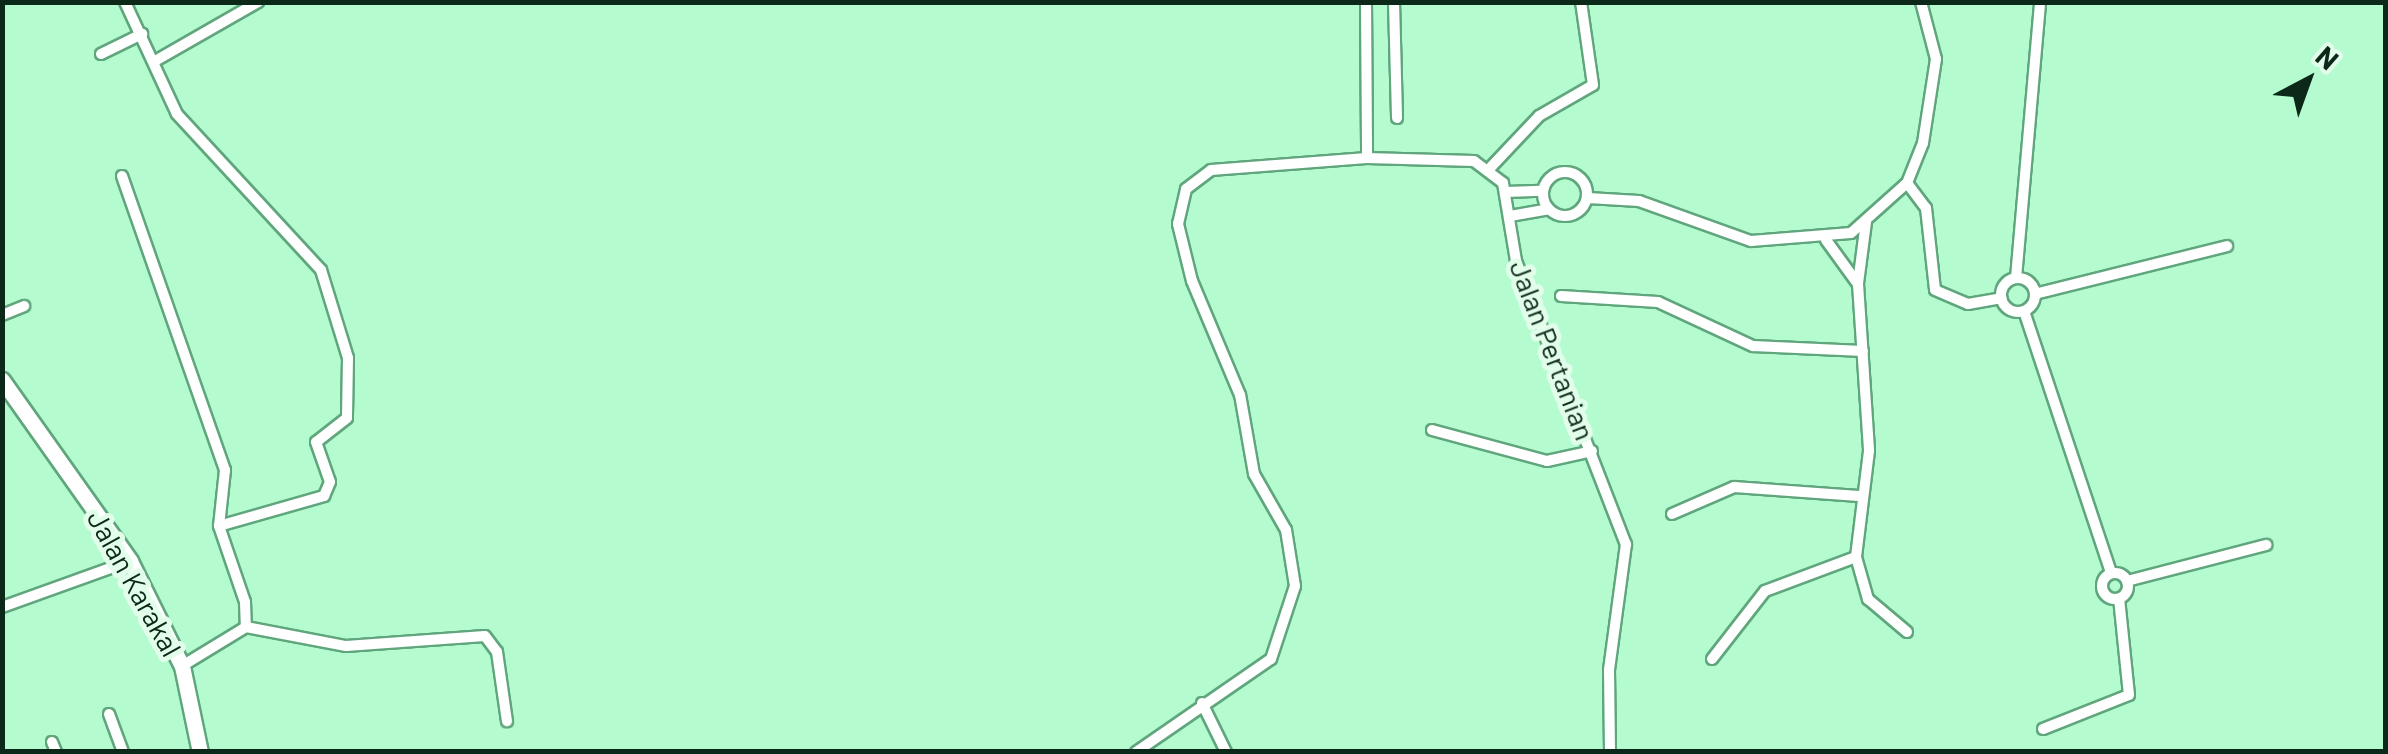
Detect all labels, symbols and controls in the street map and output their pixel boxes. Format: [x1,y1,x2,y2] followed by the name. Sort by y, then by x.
[2258,30,2358,130] north arrow
[2310,38,2346,76] text: N
[1503,255,1603,445] street label: Jalan Pertanian
[81,504,189,662] street label: Jalan Karakal

